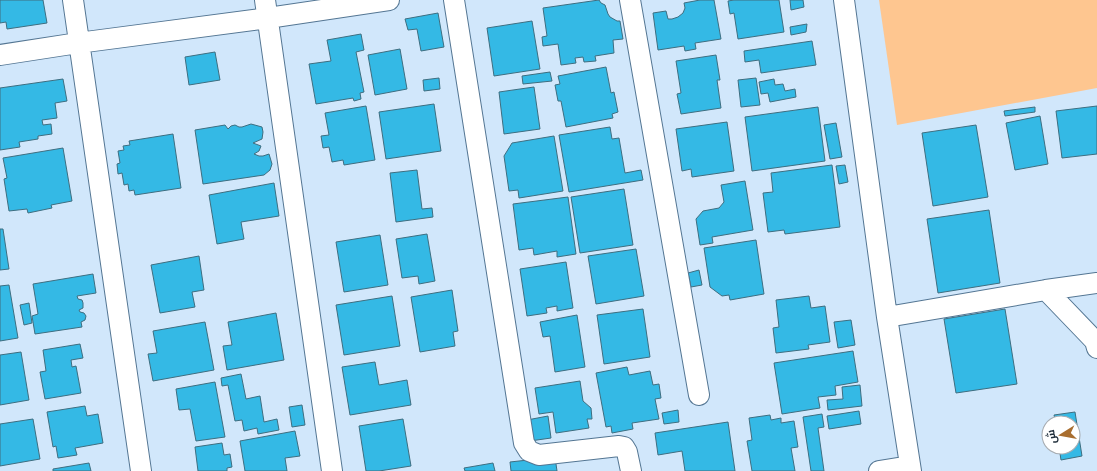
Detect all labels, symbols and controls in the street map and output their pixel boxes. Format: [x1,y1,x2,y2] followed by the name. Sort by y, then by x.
[1041,415,1081,455] north arrow
[1043,429,1059,445] text: ش

